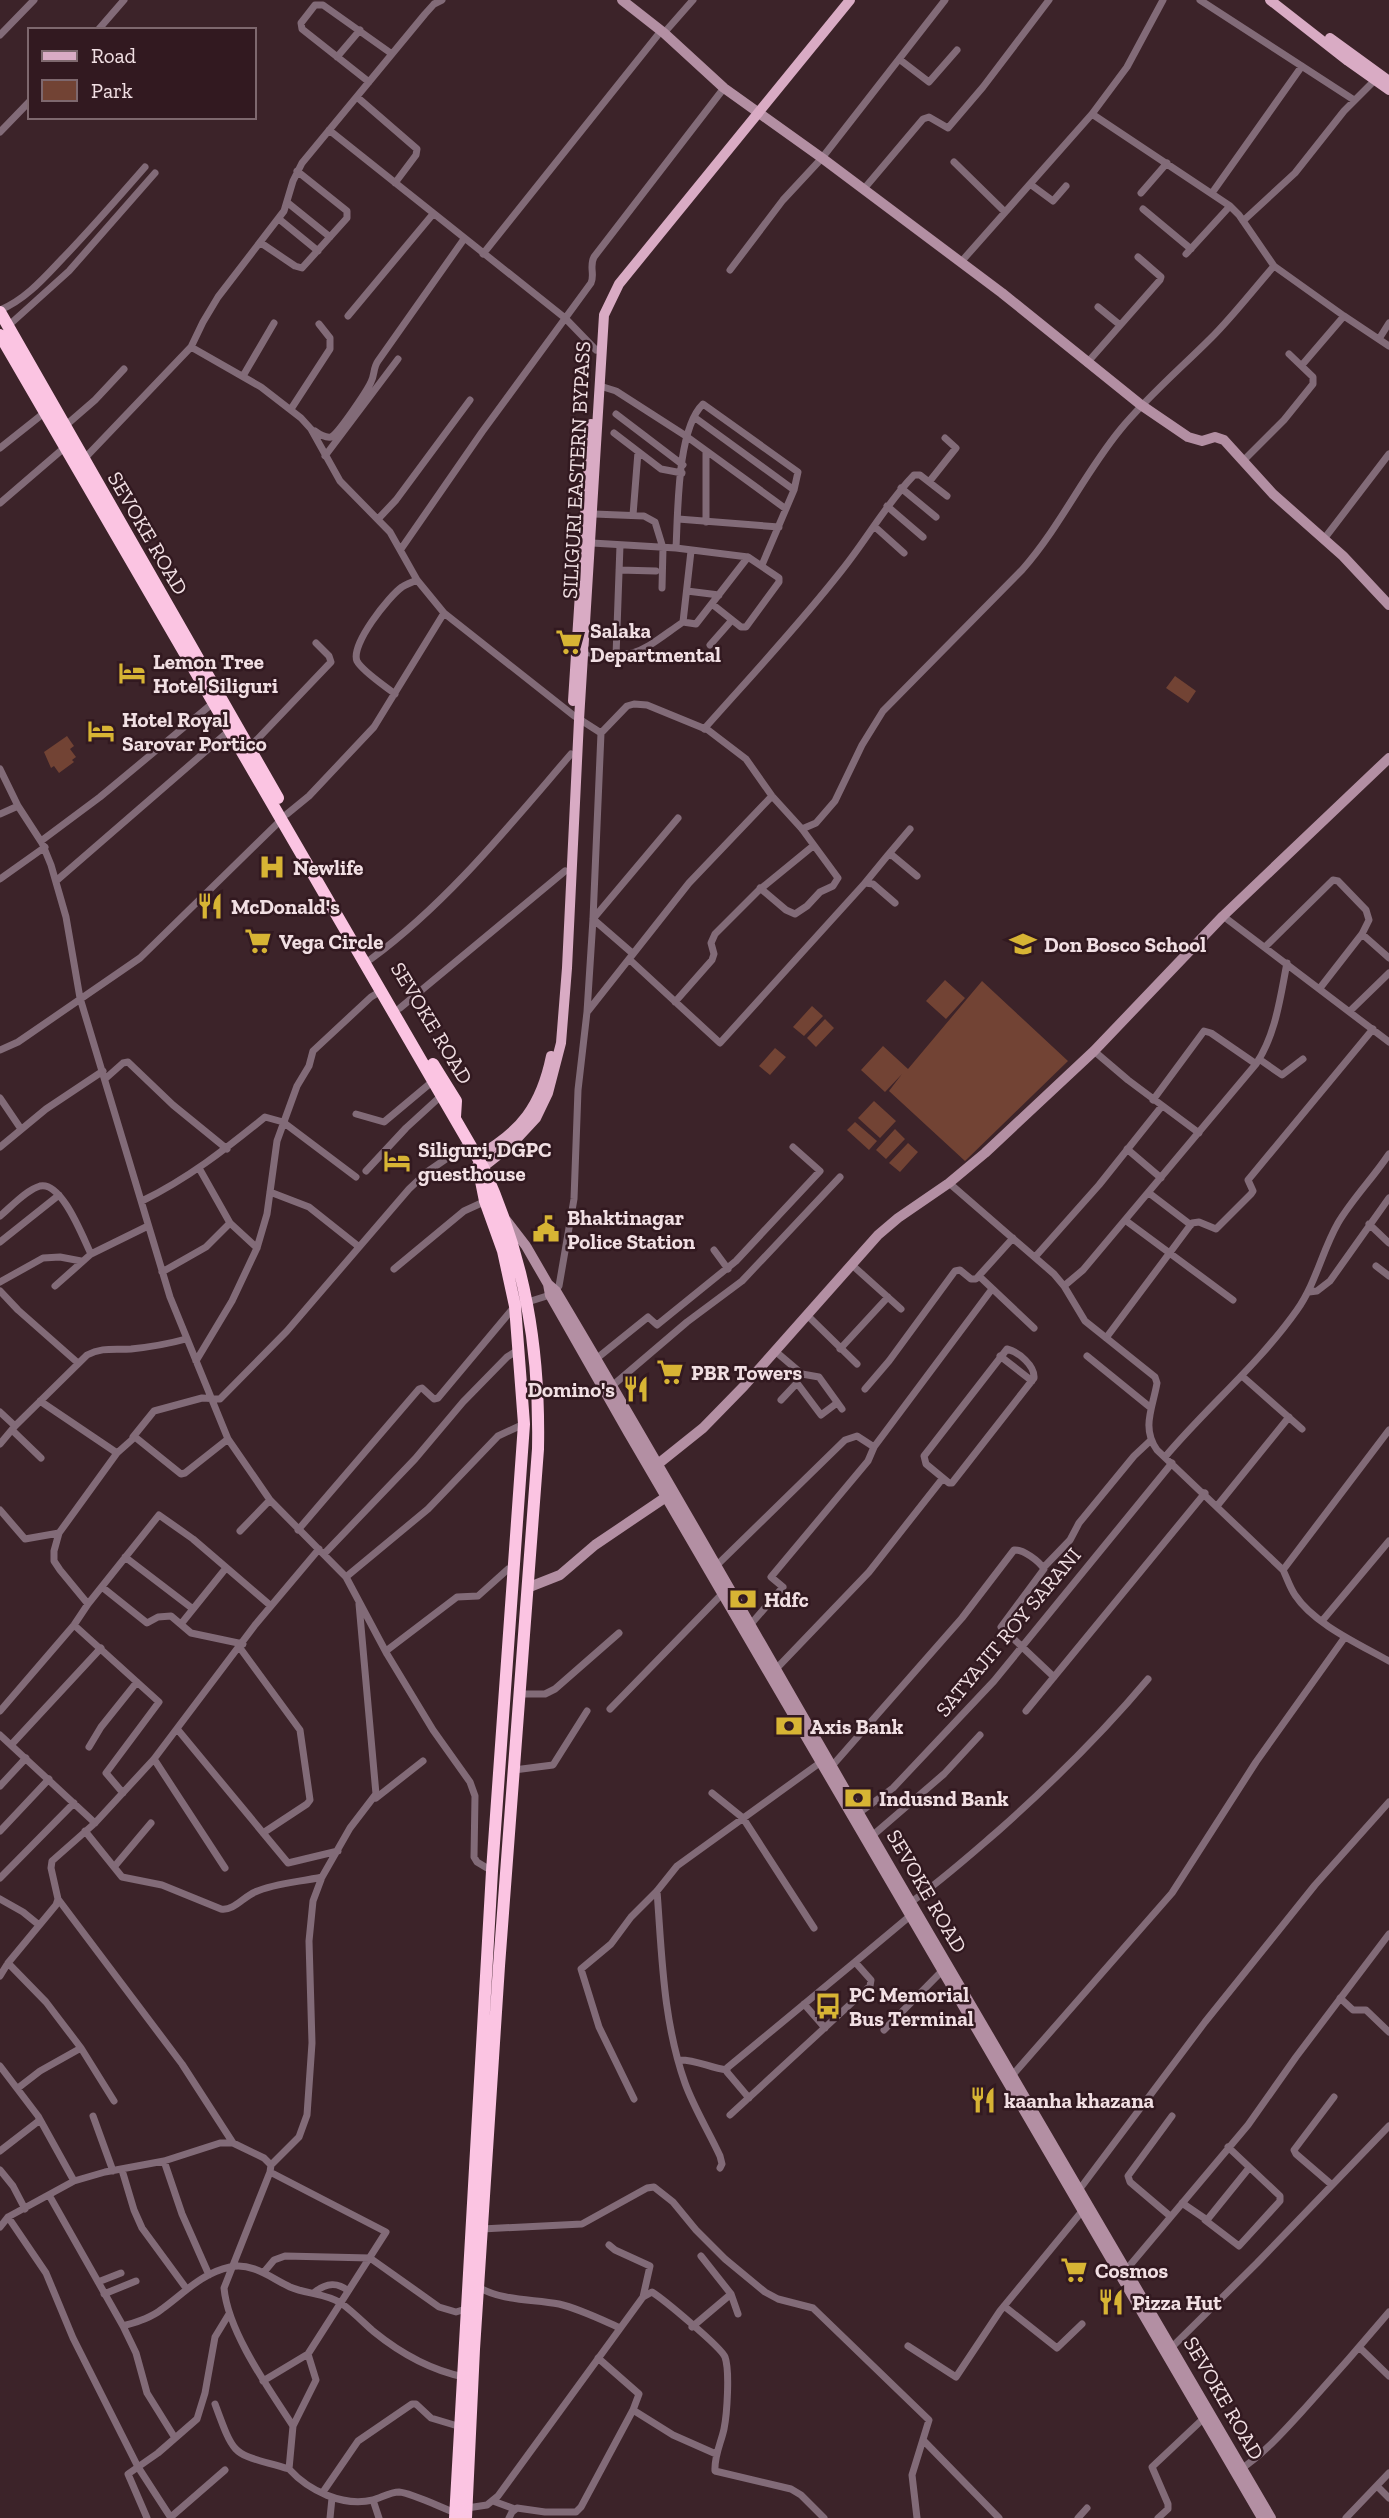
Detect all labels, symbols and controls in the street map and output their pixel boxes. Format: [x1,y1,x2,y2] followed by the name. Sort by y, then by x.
[28,28,256,119] legend
[91,43,137,68] text: Road
[91,78,133,103] text: Park
[557,341,595,599] street label: SILIGURI EASTERN BYPASS
[103,467,193,599] street label: SEVOKE ROAD
[590,618,721,667] place label: Salaka Departmental
[554,627,584,657] supermarket icon: Salaka Departmental
[153,649,278,698] place label: Lemon Tree Hotel Siliguri
[117,658,147,688] hotel icon: Lemon Tree Hotel Siliguri
[122,707,267,756] place label: Hotel Royal Sarovar Portico
[86,716,116,746] hotel icon: Hotel Royal Sarovar Portico
[257,852,287,882] hospital icon: Newlife
[293,855,364,880] place label: Newlife
[195,891,225,921] restaurant icon: McDonald's
[231,894,340,919] place label: McDonald's
[243,926,273,956] supermarket icon: Vega Circle
[279,929,384,954] place label: Vega Circle
[1008,929,1038,959] school or university icon: Don Bosco School
[1044,932,1206,957] place label: Don Bosco School
[386,957,478,1089] street label: SEVOKE ROAD
[418,1137,552,1186] place label: Siliguri, DGPC guesthouse
[382,1146,412,1176] hotel icon: Siliguri, DGPC guesthouse
[567,1205,696,1254] place label: Bhaktinagar Police Station
[531,1214,561,1244] public building icon: Bhaktinagar Police Station
[655,1357,685,1387] supermarket icon: PBR Towers
[691,1360,802,1385] place label: PBR Towers
[621,1374,651,1404] restaurant icon: Domino's
[527,1377,615,1402] place label: Domino's
[930,1543,1086,1721] street label: SATYAJIT ROY SARANI
[728,1584,758,1614] bank icon: Hdfc
[764,1587,809,1612] place label: Hdfc
[774,1711,804,1741] bank icon: Axis Bank
[810,1714,904,1739] place label: Axis Bank
[843,1783,873,1813] bank icon: Indusnd Bank
[879,1786,1009,1811] place label: Indusnd Bank
[882,1825,972,1957] street label: SEVOKE ROAD
[849,1982,974,2031] place label: PC Memorial Bus Terminal
[813,1991,843,2021] bus stop icon: PC Memorial Bus Terminal
[968,2085,998,2115] restaurant icon: kaanha khazana
[1004,2088,1155,2113] place label: kaanha khazana
[1059,2255,1089,2285] supermarket icon: Cosmos
[1095,2258,1169,2283] place label: Cosmos
[1096,2287,1126,2317] restaurant icon: Pizza Hut
[1132,2290,1222,2315] place label: Pizza Hut
[1179,2332,1269,2464] street label: SEVOKE ROAD

